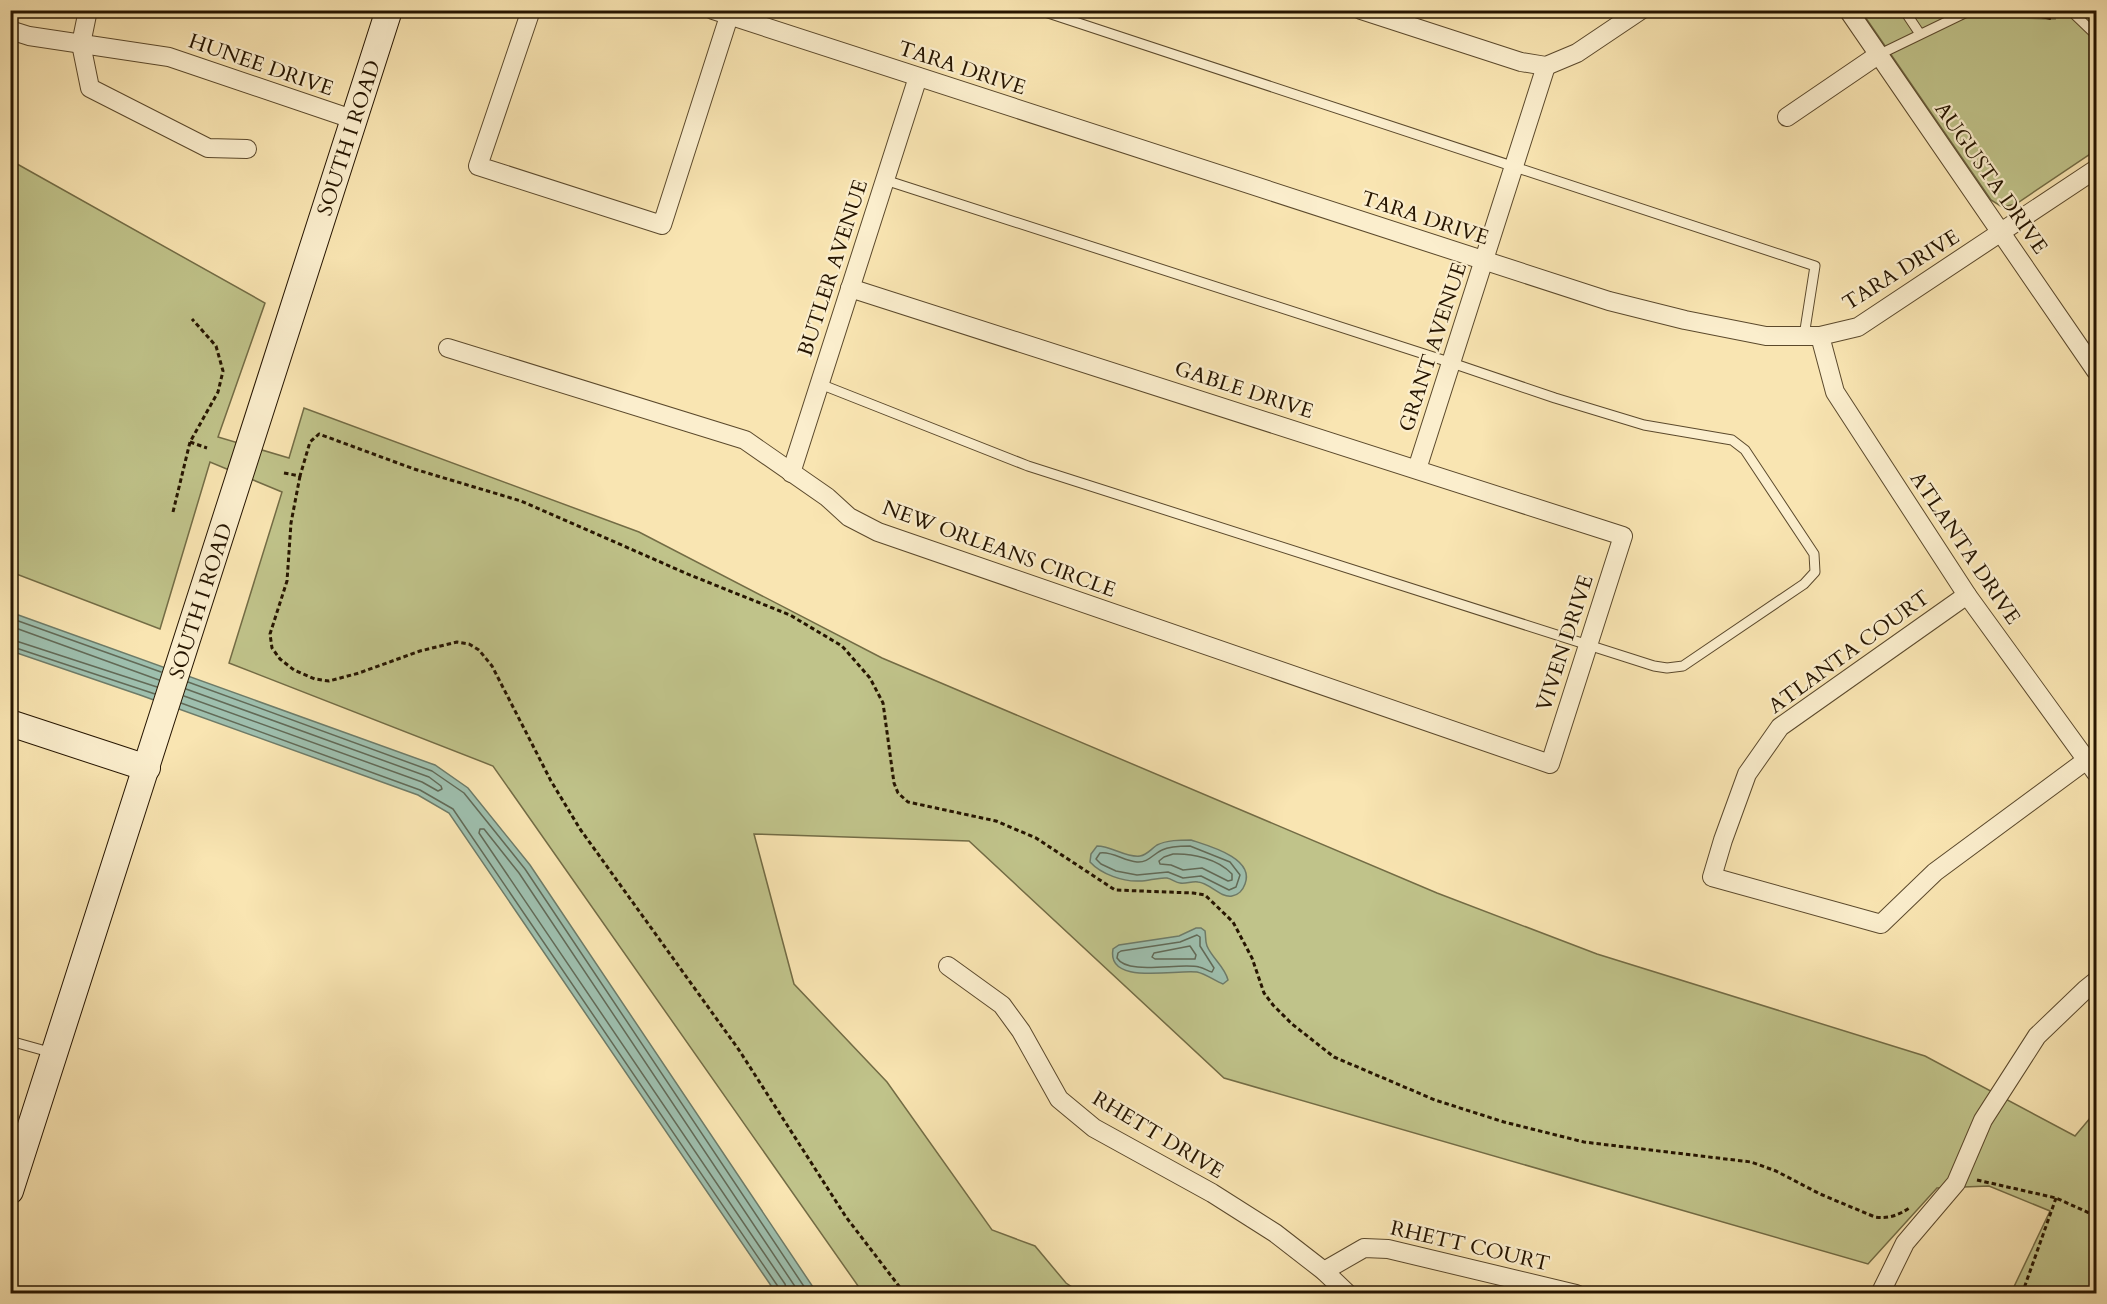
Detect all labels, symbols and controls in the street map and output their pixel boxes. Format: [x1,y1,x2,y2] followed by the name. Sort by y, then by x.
[185,27,337,103] street label: HUNEE DRIVE
[894,34,1030,102] street label: TARA DRIVE
[310,57,388,219] street label: SOUTH I ROAD
[1928,96,2054,260] street label: AUGUSTA DRIVE
[791,176,875,360] street label: BUTLER AVENUE
[1357,184,1493,252] street label: TARA DRIVE
[1837,223,1965,317] street label: TARA DRIVE
[1392,259,1474,435] street label: GRANT AVENUE
[1171,354,1317,426] street label: GABLE DRIVE
[1903,466,2027,630] street label: ATLANTA DRIVE
[878,493,1120,605] street label: NEW ORLEANS CIRCLE
[162,520,240,682] street label: SOUTH I ROAD
[1529,571,1601,715] street label: VIVEN DRIVE
[1762,583,1936,721] street label: ATLANTA COURT
[1087,1084,1229,1186] street label: RHETT DRIVE
[1387,1214,1553,1278] street label: RHETT COURT

